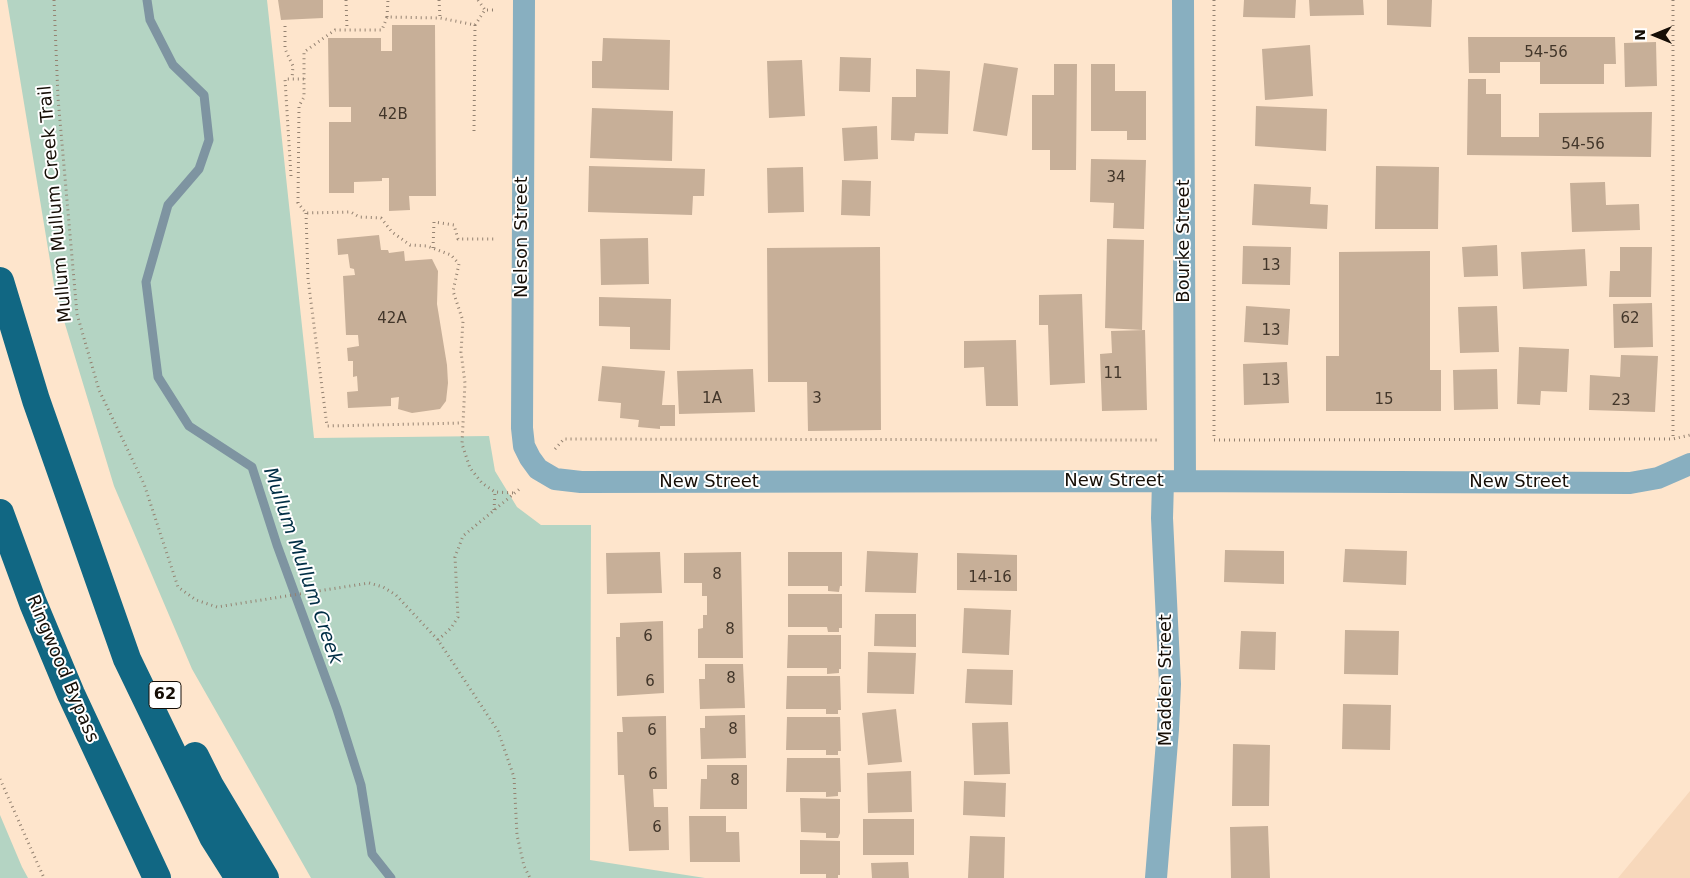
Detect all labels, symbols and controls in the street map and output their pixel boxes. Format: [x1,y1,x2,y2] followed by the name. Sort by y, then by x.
[1630,10,1680,60] north arrow
[1632,29,1648,41] text: N
[1524,44,1568,62] house number: 54-56
[35,85,77,323] street label: Mullum Mullum Creek Trail
[378,106,408,124] house number: 42B
[1561,136,1605,154] house number: 54-56
[1106,169,1126,187] house number: 34
[511,176,533,298] street label: Nelson Street
[1173,179,1195,303] street label: Bourke Street
[1261,257,1281,275] house number: 13
[377,310,407,328] house number: 42A
[1620,310,1640,328] house number: 62
[1261,322,1281,340] house number: 13
[1103,365,1123,383] house number: 11
[1261,372,1281,390] house number: 13
[702,390,722,408] house number: 1A
[812,390,822,408] house number: 3
[1374,391,1394,409] house number: 15
[1611,392,1631,410] house number: 23
[258,465,346,667] water label: Mullum Mullum Creek
[1064,470,1164,492] street label: New Street
[659,471,759,493] street label: New Street
[1469,471,1569,493] street label: New Street
[712,566,722,584] house number: 8
[968,569,1012,587] house number: 14-16
[21,592,103,746] street label: Ringwood Bypass
[1155,614,1177,746] street label: Madden Street
[725,621,735,639] house number: 8
[643,628,653,646] house number: 6
[726,670,736,688] house number: 8
[645,673,655,691] house number: 6
[149,682,181,708] road number: 62
[728,721,738,739] house number: 8
[647,722,657,740] house number: 6
[648,766,658,784] house number: 6
[730,772,740,790] house number: 8
[652,819,662,837] house number: 6

